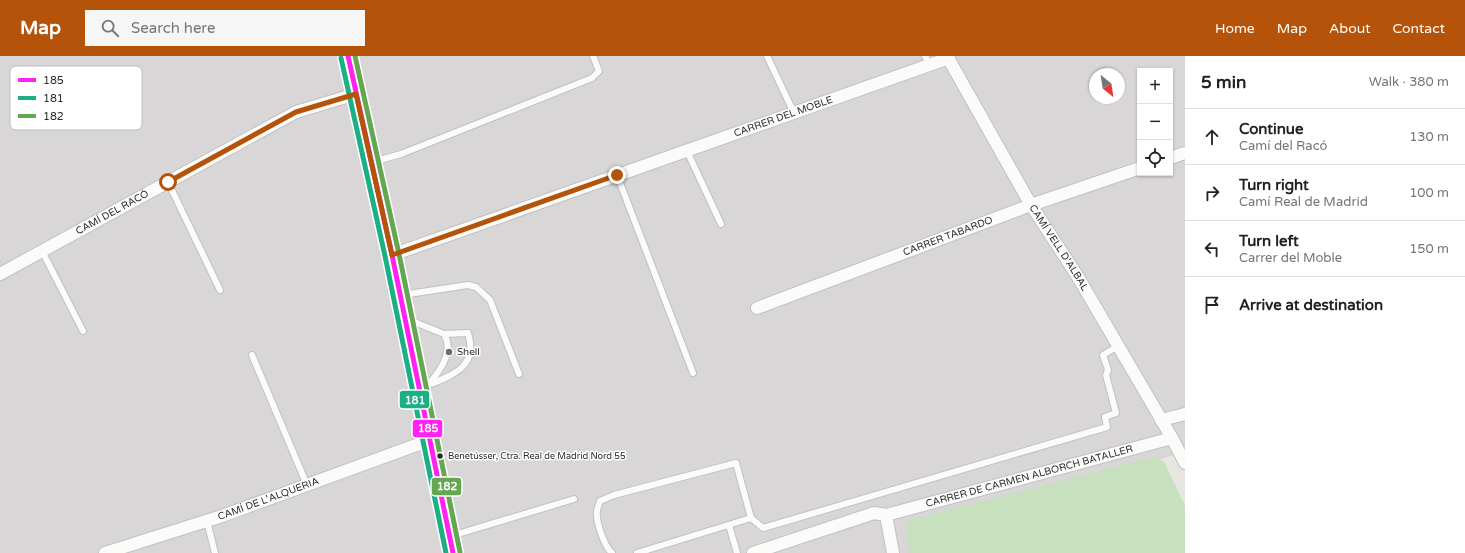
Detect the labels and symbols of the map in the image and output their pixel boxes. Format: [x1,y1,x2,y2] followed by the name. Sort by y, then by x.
[10,66,142,130] legend
[1089,68,1125,104] north arrow
[43,74,64,87] text: 185
[43,92,64,105] text: 181
[732,94,834,140] street label: CARRER DEL MOBLE
[43,110,64,123] text: 182
[608,166,626,184] route end
[159,173,177,191] route start
[74,188,151,237] street label: CAMÍ DEL RACÓ
[1026,202,1091,293] street label: CAMÍ VELL D'ALBAL
[901,214,994,259] street label: CARRER TABARDO
[457,346,480,358] place label: Shell
[444,347,454,357] marker: Shell
[399,390,430,409] line badge: 181
[405,394,425,407] text: 181
[412,419,443,438] line badge: 185
[418,422,438,435] text: 185
[924,443,1134,510] street label: CARRER DE CARMEN ALBORCH BATALLER
[435,451,445,461] marker: Benetússer, Ctra. Real de Madrid Nord 55
[448,451,626,462] place label: Benetússer, Ctra. Real de Madrid Nord 55
[216,475,321,523] street label: CAMÍ DE L'ALQUERIA
[431,477,462,496] line badge: 182
[437,480,457,493] text: 182

